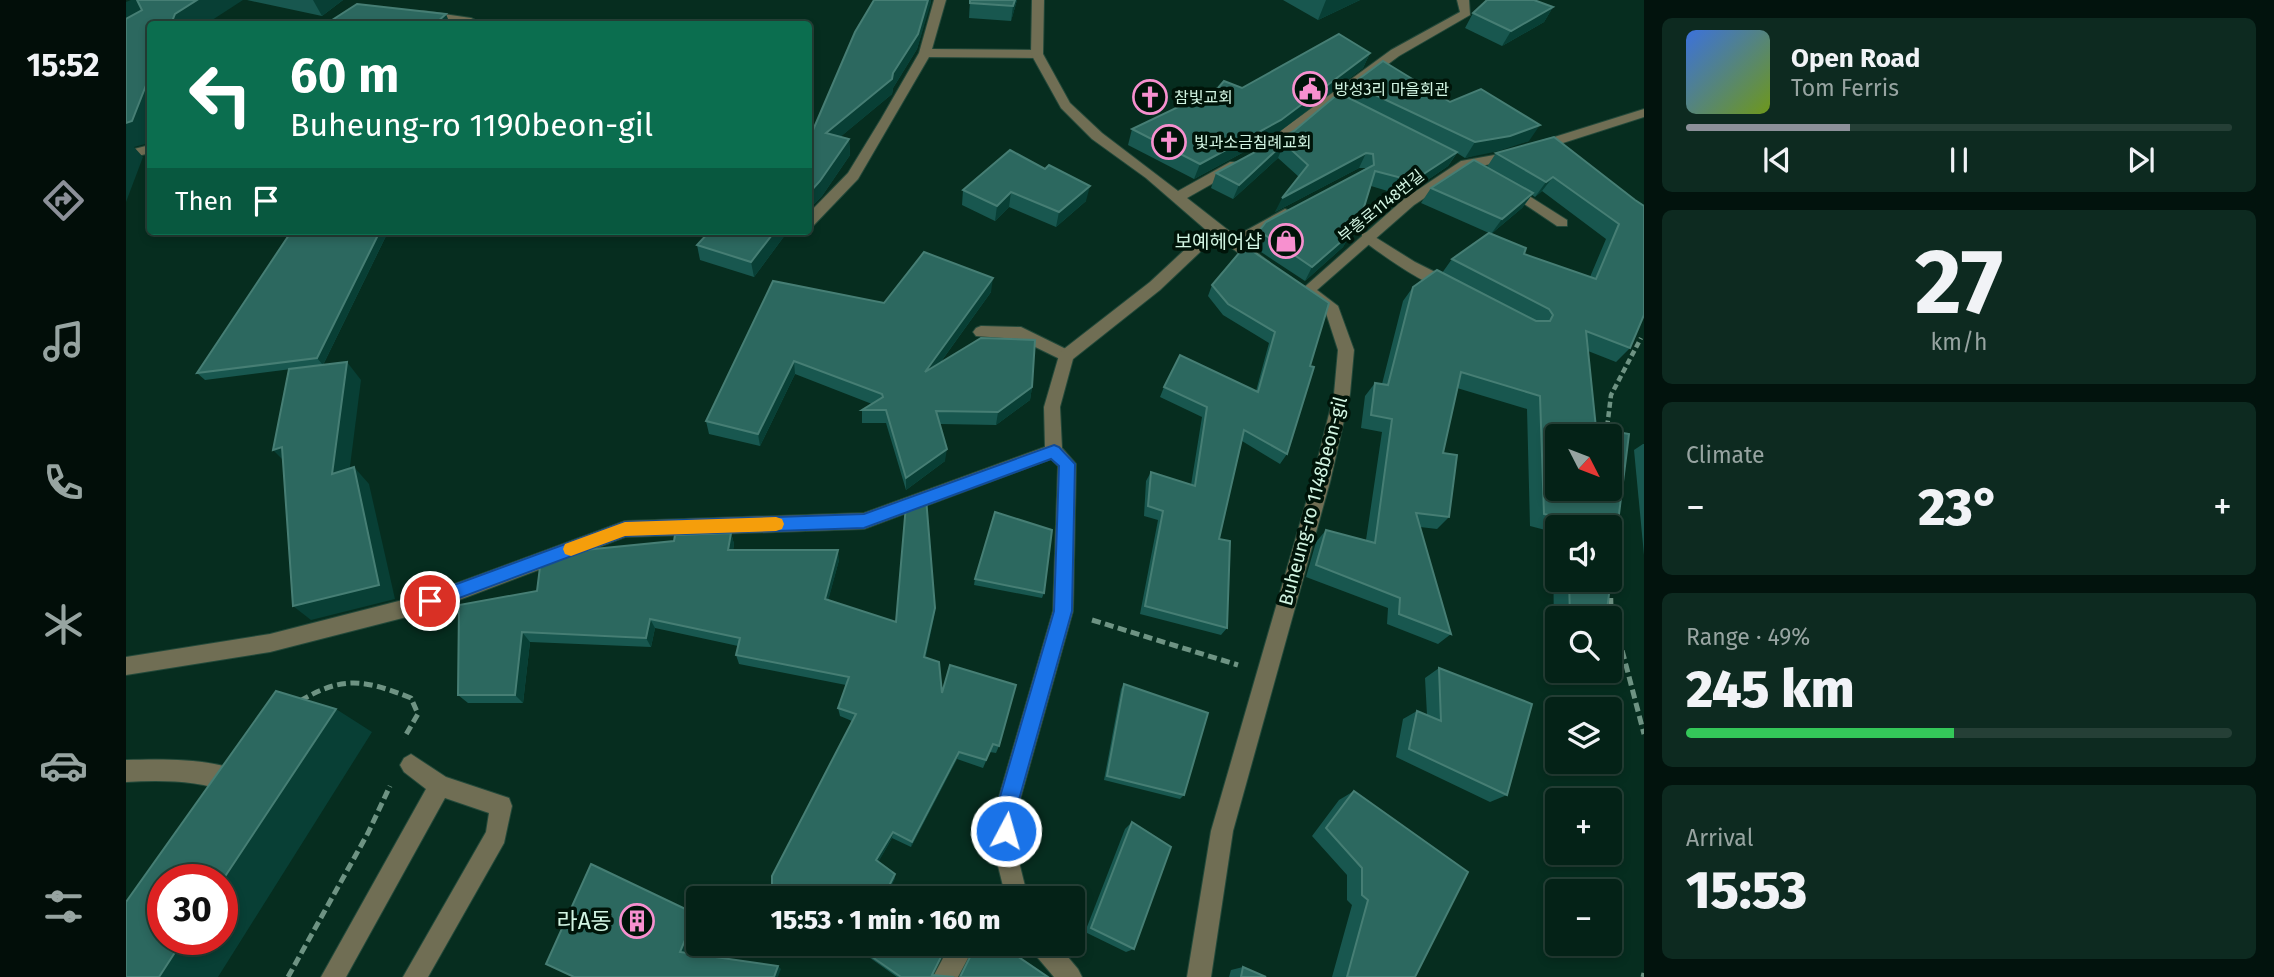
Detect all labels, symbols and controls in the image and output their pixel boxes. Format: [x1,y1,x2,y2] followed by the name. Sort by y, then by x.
[1791,43,1920,74] text: Open Road
[26,46,100,84] text: 15:52
[290,46,399,105] text: 60 m
[175,49,266,140] icon: left
[1291,70,1329,108] public building icon: 방성3리 마을회관
[1791,74,1899,102] text: Tom Ferris
[1131,78,1169,116] church icon: 참빛교회
[1334,80,1450,99] place label: 방성3리 마을회관
[1174,88,1233,107] place label: 참빛교회
[290,106,653,144] text: Buheung-ro 1190beon-gil
[1150,123,1188,161] church icon: 빛과소금침례교회
[1194,133,1312,152] place label: 빛과소금침례교회
[1758,141,1796,179] icon: previous
[1940,141,1978,179] icon: pause
[2122,141,2160,179] icon: next
[1334,166,1428,246] street label: 부흥로1148번길
[39,176,88,225] icon: directions
[247,182,285,220] icon: arrive
[175,186,233,217] text: Then
[1267,222,1305,260] shop icon: 보예헤어샵
[1915,228,2003,337] text: 27
[1175,230,1262,253] place label: 보예헤어샵
[39,317,88,366] icon: music
[1931,328,1987,356] text: km/h
[1274,393,1352,608] street label: Buheung-ro 1148beon-gil
[1545,424,1622,500] north arrow
[1545,424,1622,956] map controls
[1686,441,1765,469] text: Climate
[39,458,88,507] icon: phone
[1918,476,2000,539] text: 23°
[1686,484,1705,530] text: −
[2213,484,2232,530] text: +
[1545,515,1622,592] button: sound
[400,571,460,631] pin
[411,582,449,620] icon: arrive
[39,600,88,649] icon: climate
[1545,606,1622,683] button: search
[1686,623,1810,651] text: Range · 49%
[1686,658,1854,721] text: 245 km
[1545,697,1622,774] button: layers
[39,741,88,790] icon: car
[1545,788,1622,865] button: +
[969,794,1043,868] position arrow
[1686,824,1753,852] text: Arrival
[1686,859,1807,922] text: 15:53
[147,864,238,955] speed limit sign: 30
[1545,879,1622,956] button: −
[39,882,88,931] icon: filters
[618,902,656,940] building icon: 라A동
[771,905,1000,936] text: 15:53 · 1 min · 160 m
[557,907,612,935] place label: 라A동

